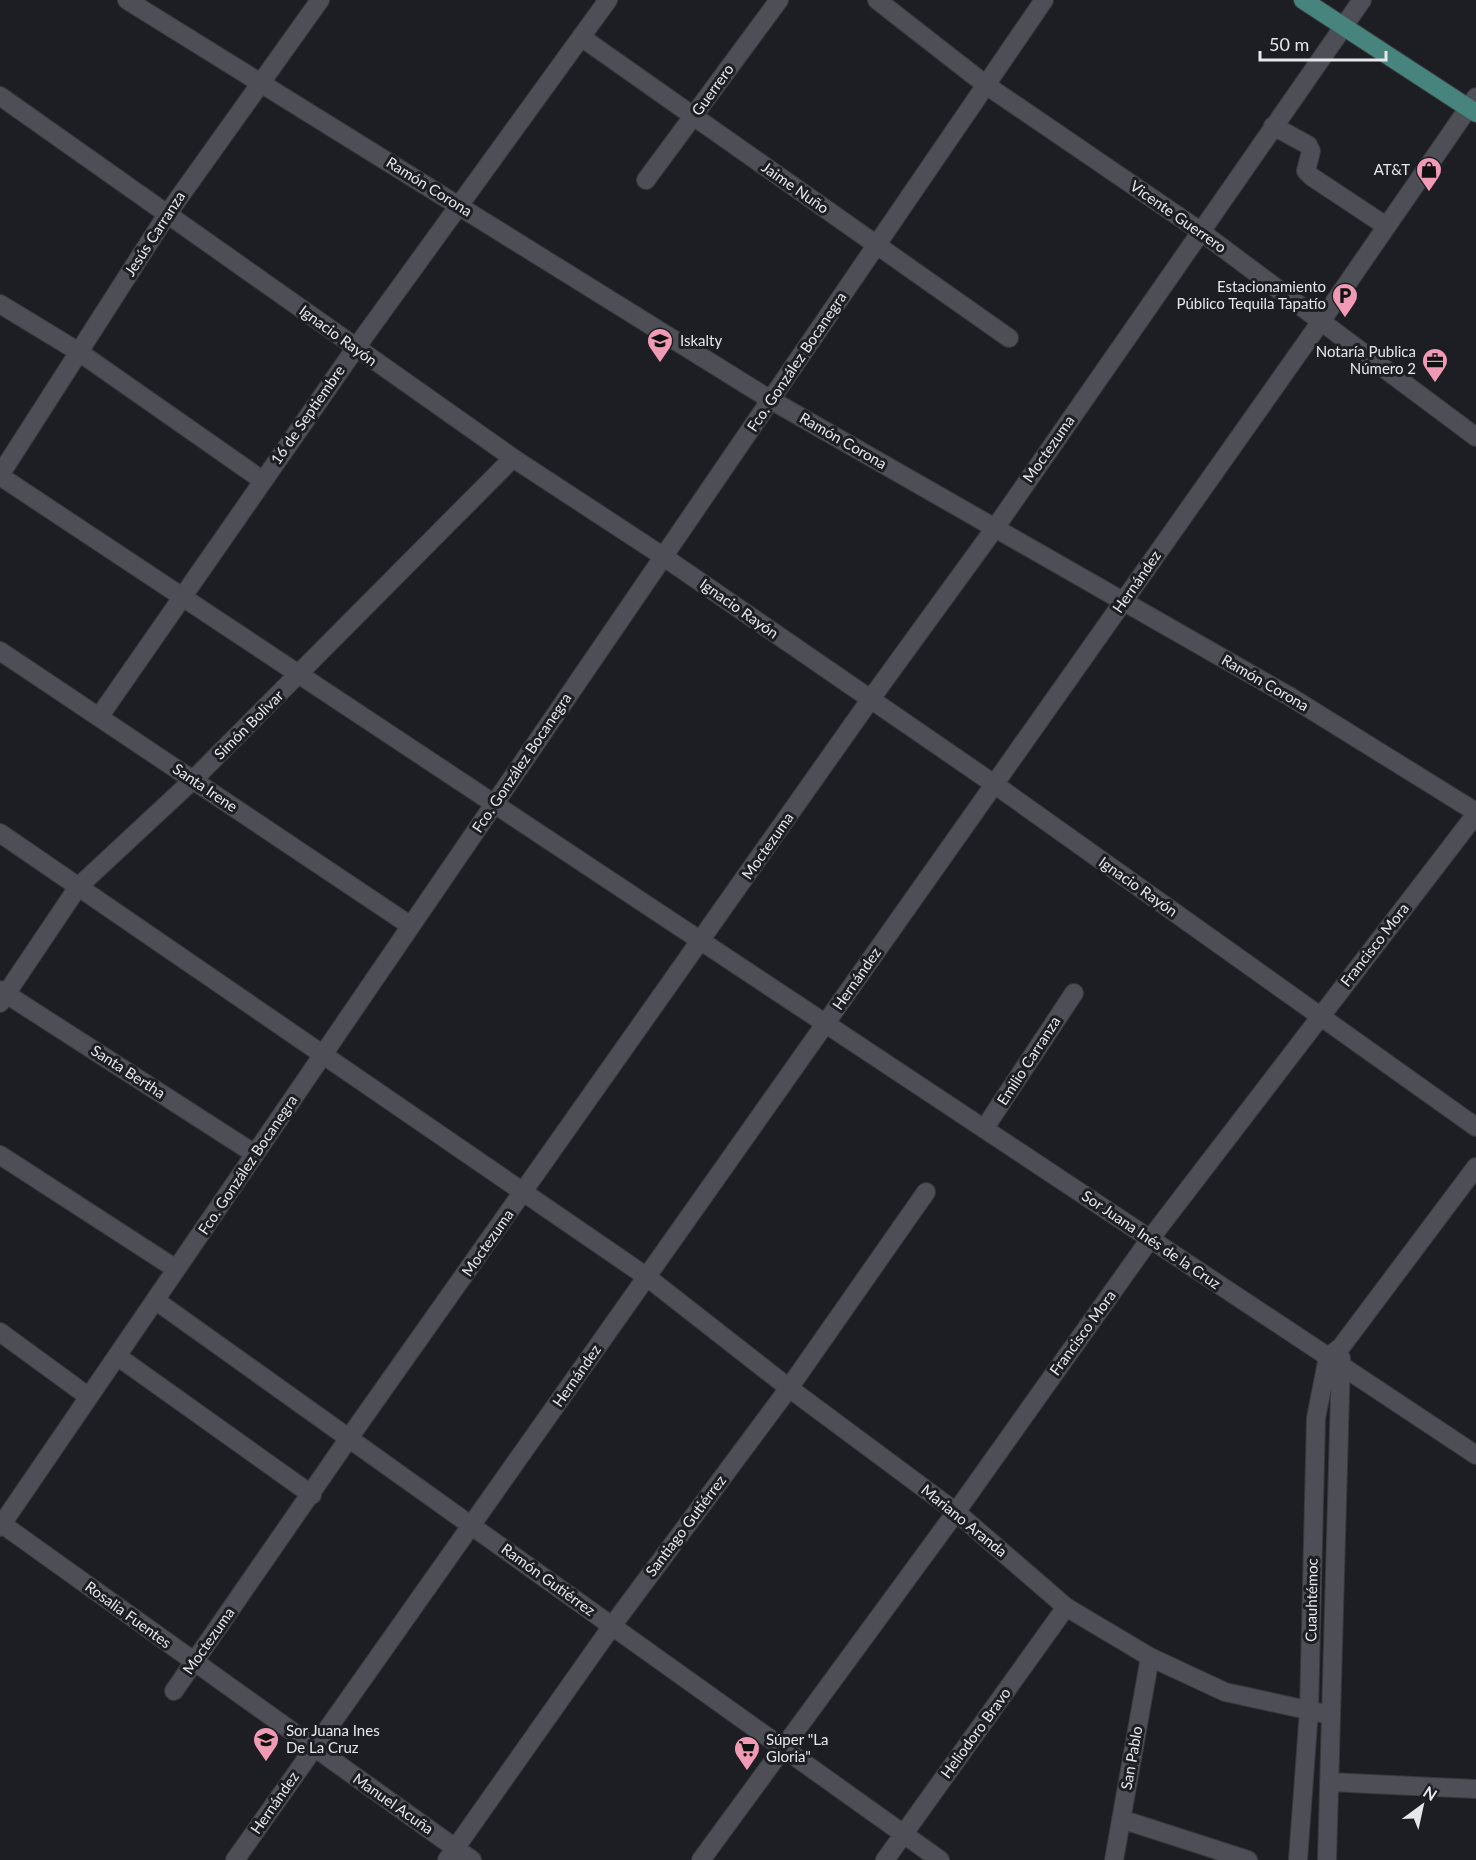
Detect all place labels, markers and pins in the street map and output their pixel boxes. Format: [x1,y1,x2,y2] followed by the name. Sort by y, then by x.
[1414,155,1444,193] shop icon: AT&T
[1374,160,1410,178] place label: AT&T
[1176,277,1326,312] place label: Estacionamiento Público Tequila Tapatío
[1330,281,1360,319] parking icon: Estacionamiento Público Tequila Tapatío
[645,326,675,364] school or university icon: Iskalty
[680,331,722,349] place label: Iskalty
[1316,342,1416,377] place label: Notaría Publica Número 2
[1420,346,1450,384] office icon: Notaría Publica Número 2
[286,1721,380,1756] place label: Sor Juana Ines De La Cruz
[251,1725,281,1763] school or university icon: Sor Juana Ines De La Cruz
[766,1730,828,1765] place label: Súper "La Gloria"
[732,1734,762,1772] supermarket icon: Súper "La Gloria"

